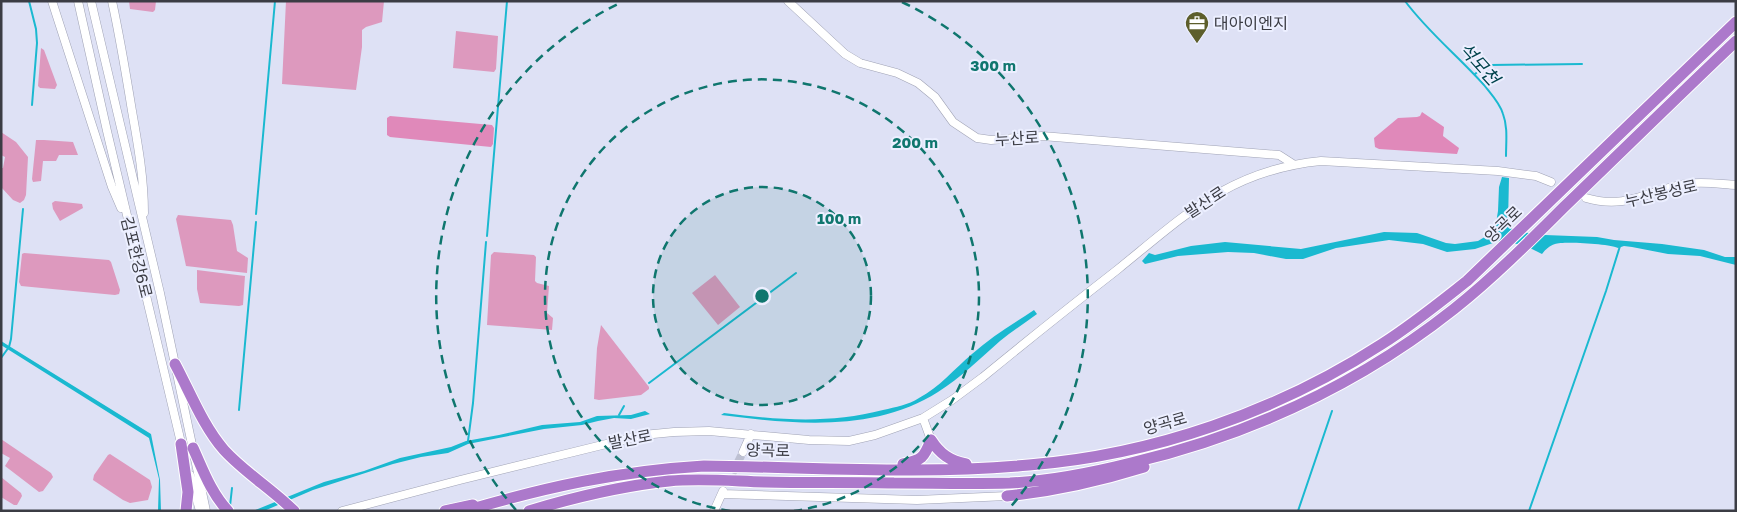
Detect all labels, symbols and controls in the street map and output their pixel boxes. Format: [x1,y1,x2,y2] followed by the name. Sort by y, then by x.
[1184,10,1210,44] office icon: 대아이엔지
[1214,13,1288,33] place label: 대아이엔지
[1455,38,1506,91] water label: 석모천
[970,56,1016,74] text: 300 m
[994,127,1040,149] street label: 누산로
[892,133,938,151] text: 200 m
[1623,175,1699,211] street label: 누산봉성로
[1181,181,1229,222] street label: 발산로
[1480,201,1526,247] street label: 양곡로
[817,209,861,227] text: 100 m
[117,214,157,300] street label: 김포한강6로
[753,287,771,305] centre of rings
[1141,407,1189,439] street label: 양곡로
[606,425,654,453] street label: 발산로
[746,440,791,460] street label: 양곡로

